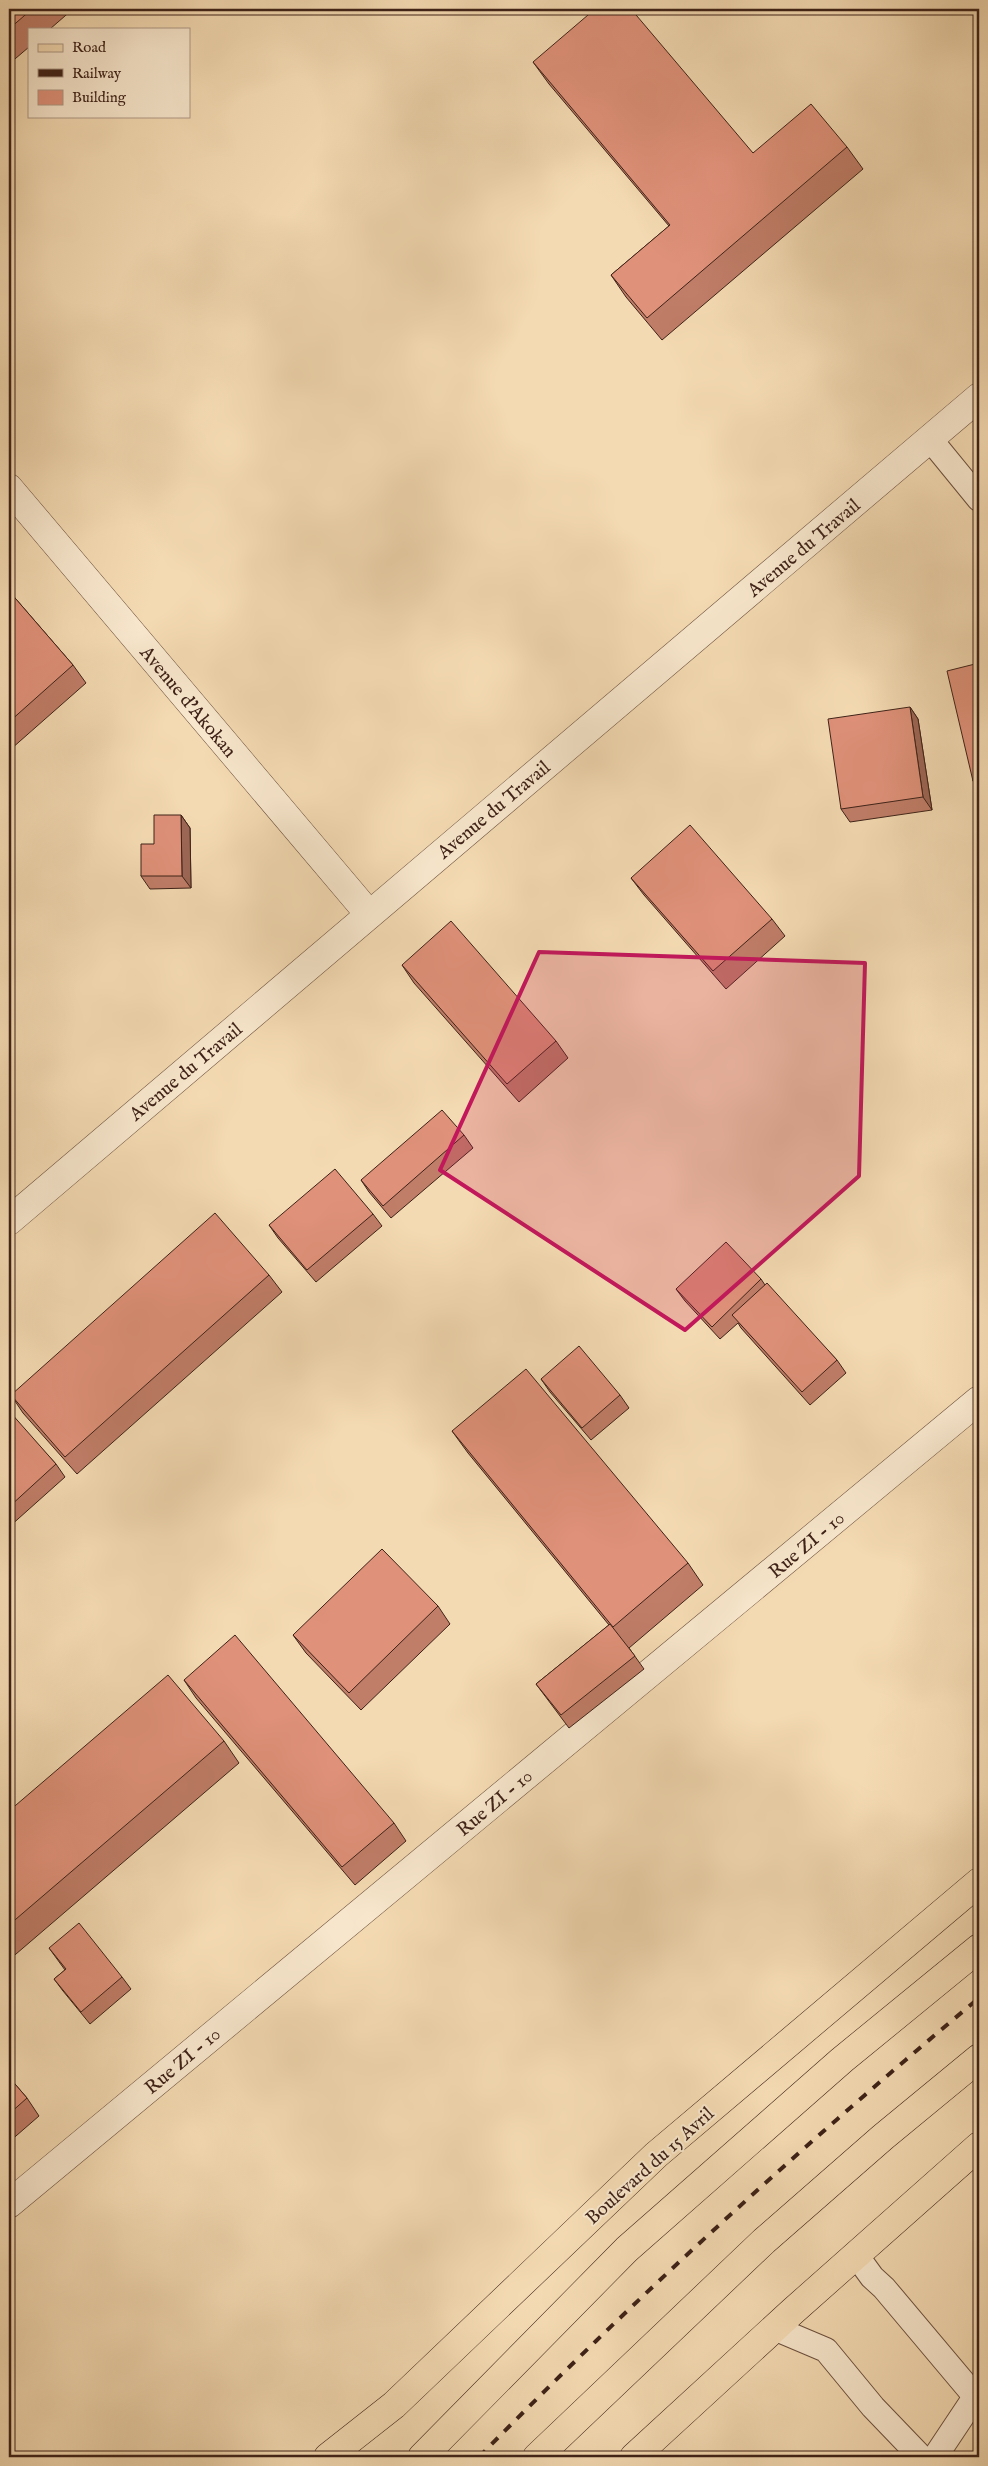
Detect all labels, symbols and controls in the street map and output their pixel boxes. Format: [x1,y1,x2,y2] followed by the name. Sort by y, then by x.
[28,28,190,118] legend
[72,38,107,57] text: Road
[72,64,122,83] text: Railway
[72,88,127,107] text: Building
[742,494,866,604] street label: Avenue du Travail
[133,641,241,763] street label: Avenue d'Akokan
[432,756,556,866] street label: Avenue du Travail
[124,1018,248,1128] street label: Avenue du Travail
[764,1507,850,1584] street label: Rue ZI - 10
[452,1765,538,1842] street label: Rue ZI - 10
[140,2023,226,2100] street label: Rue ZI - 10
[581,2102,720,2230] street label: Boulevard du 15 Avril

